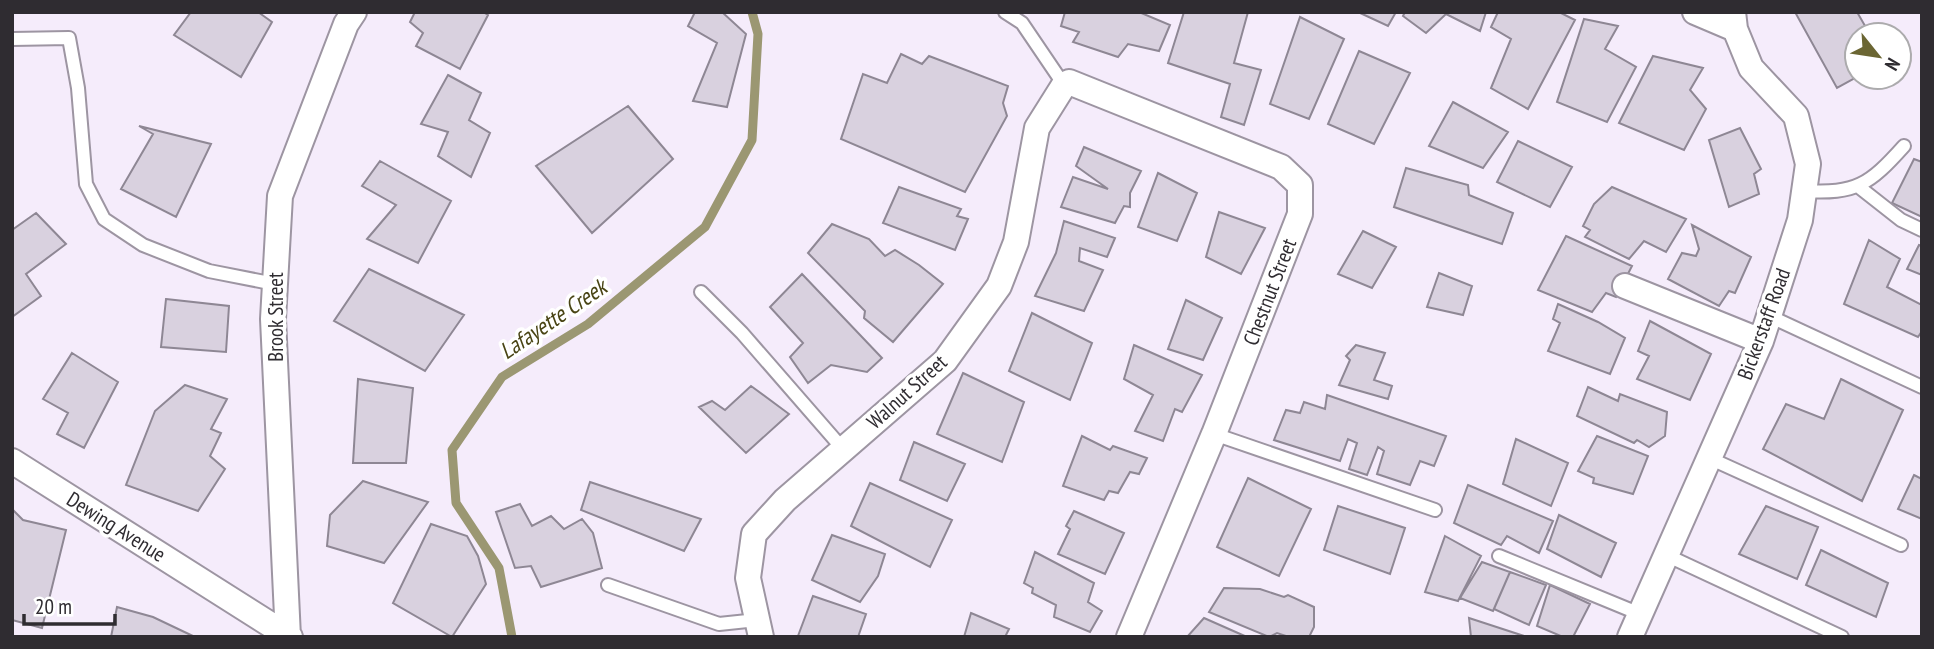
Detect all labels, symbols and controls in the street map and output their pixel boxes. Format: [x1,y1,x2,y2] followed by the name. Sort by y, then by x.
[1843,21,1913,91] north arrow
[1880,54,1906,75] text: N
[1237,234,1302,349] street label: Chestnut Street
[1731,264,1796,383] street label: Bickerstaff Road
[494,271,614,365] water label: Lafayette Creek
[262,272,289,362] street label: Brook Street
[861,348,953,435] street label: Walnut Street
[62,486,171,568] street label: Dewing Avenue
[24,582,116,626] scale bar
[35,593,72,620] text: 20 m

